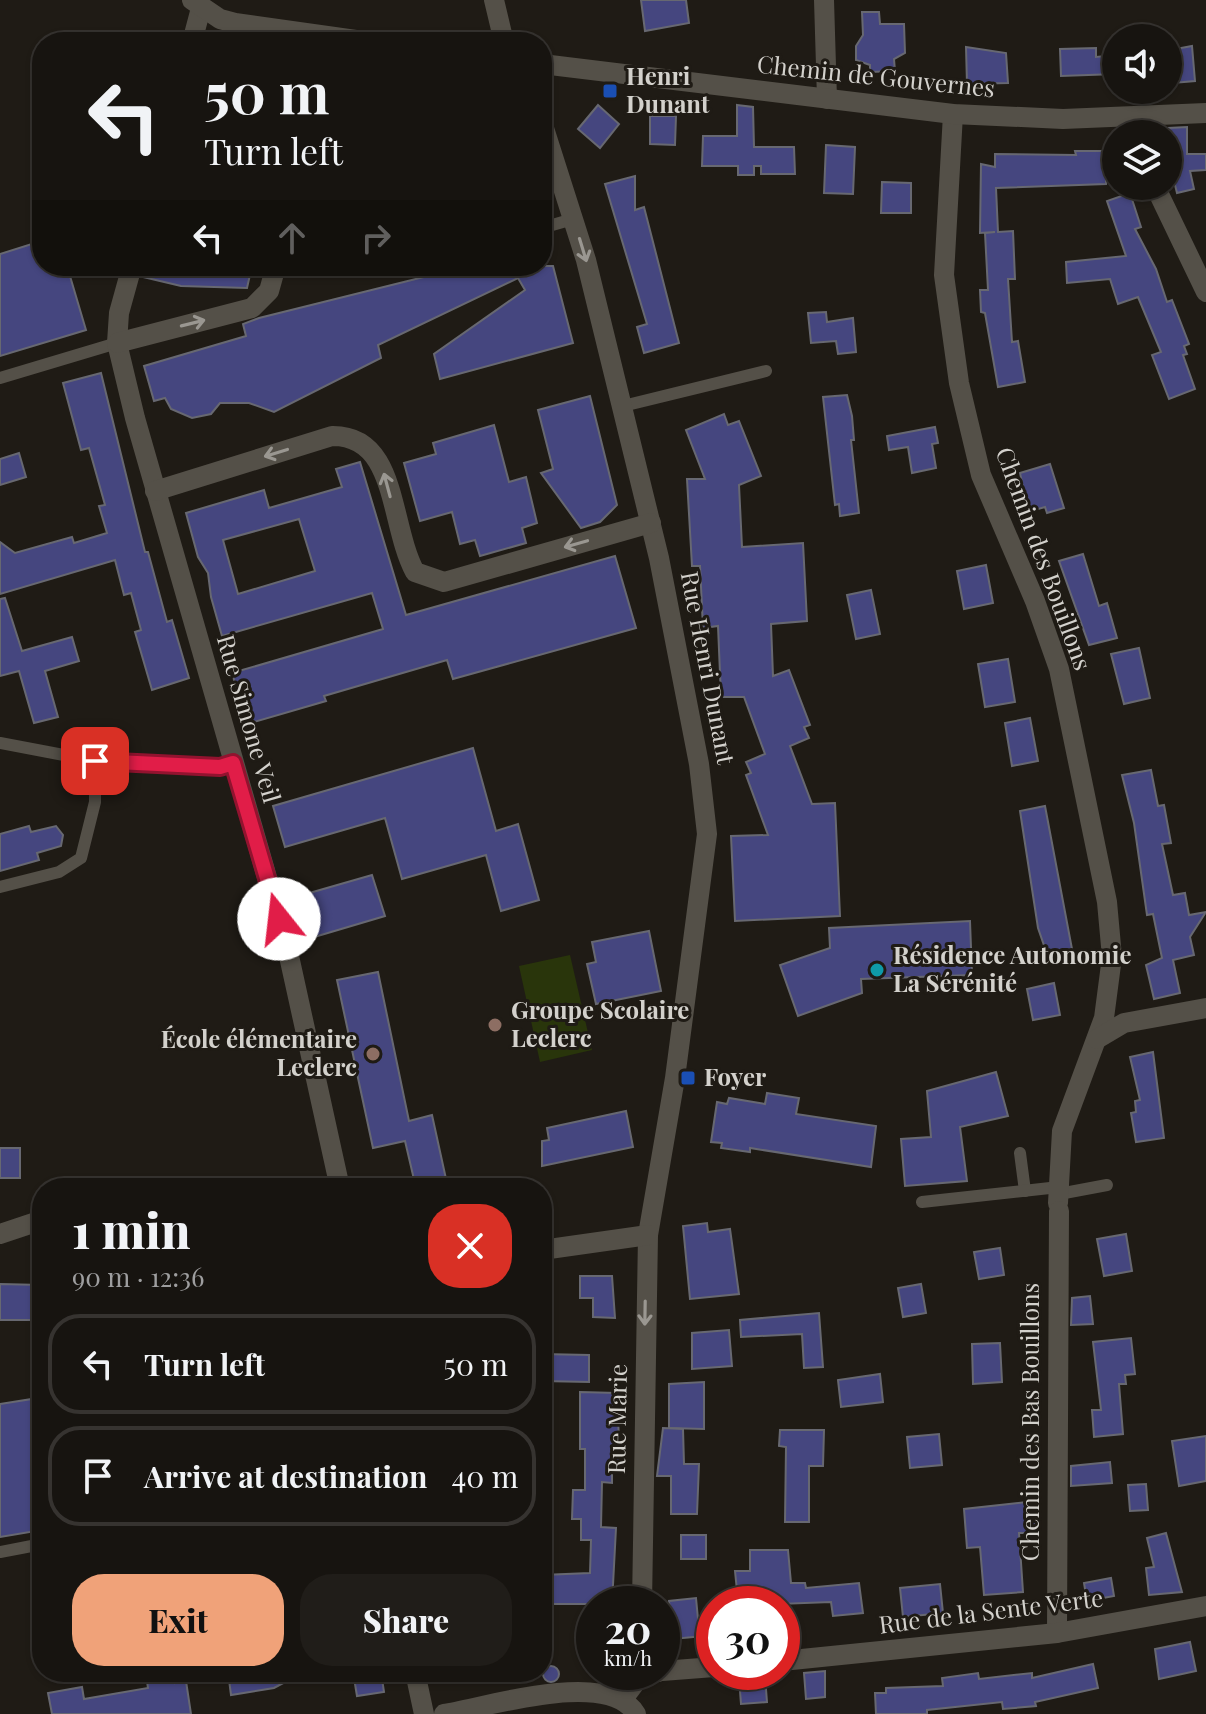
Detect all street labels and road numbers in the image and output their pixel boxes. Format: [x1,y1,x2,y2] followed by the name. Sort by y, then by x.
[756,47,997,103] street label: Chemin de Gouvernes
[990,442,1100,674] street label: Chemin des Bouillons
[675,568,743,767] street label: Rue Henri Dunant
[211,631,289,806] street label: Rue Simone Veil
[1013,1283,1045,1561] street label: Chemin des Bas Bouillons
[599,1364,633,1474] street label: Rue Marie
[877,1580,1105,1640] street label: Rue de la Sente Verte

